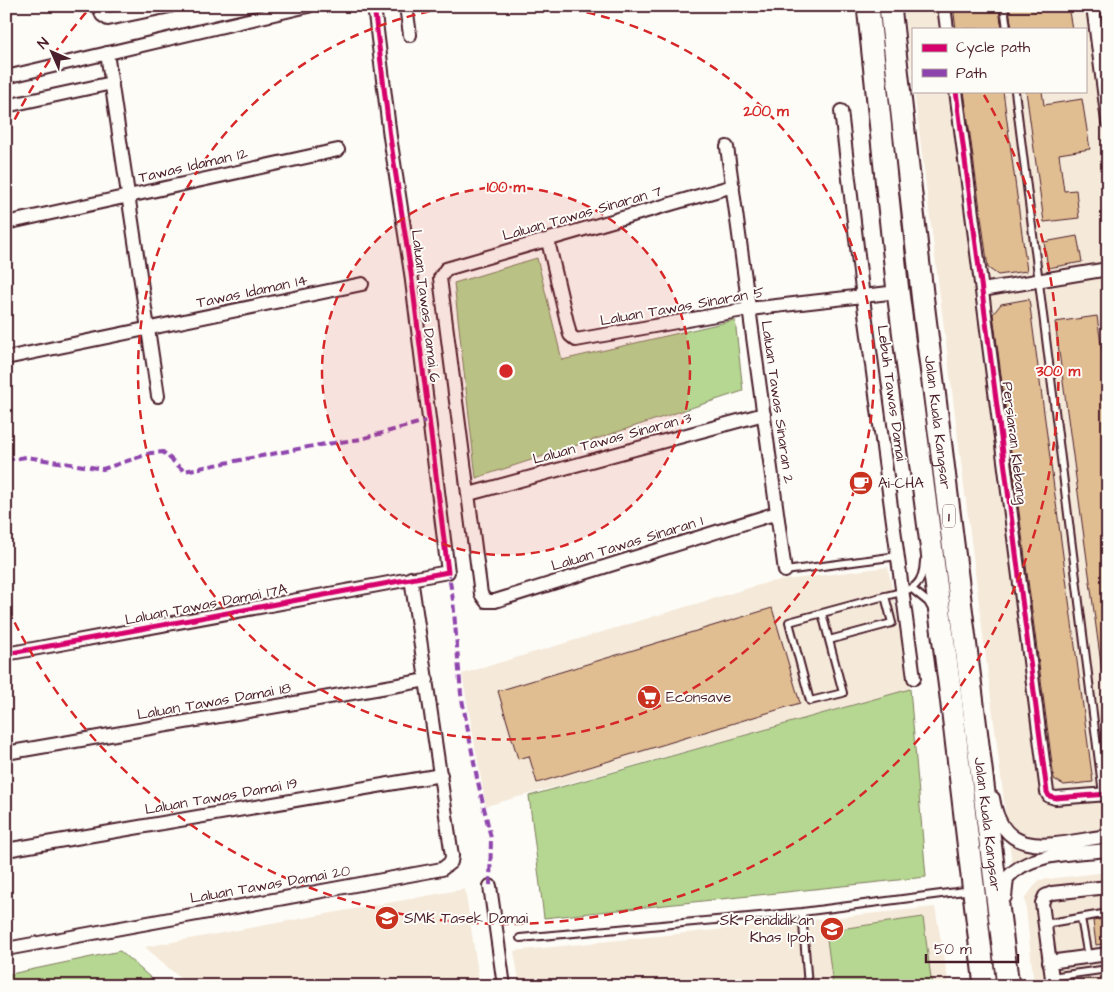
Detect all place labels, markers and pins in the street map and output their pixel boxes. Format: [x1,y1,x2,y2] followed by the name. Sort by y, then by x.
[497,362,515,380] centre of rings
[848,470,874,496] cafe icon: Ai-CHA
[878,473,924,494] place label: Ai-CHA
[636,684,662,710] supermarket icon: Econsave
[666,687,731,708] place label: Econsave
[374,905,400,931] school or university icon: SMK Tasek Damai
[404,908,529,929] place label: SMK Tasek Damai
[720,910,815,948] place label: SK Pendidikan Khas Ipoh
[819,916,845,942] school or university icon: SK Pendidikan Khas Ipoh

